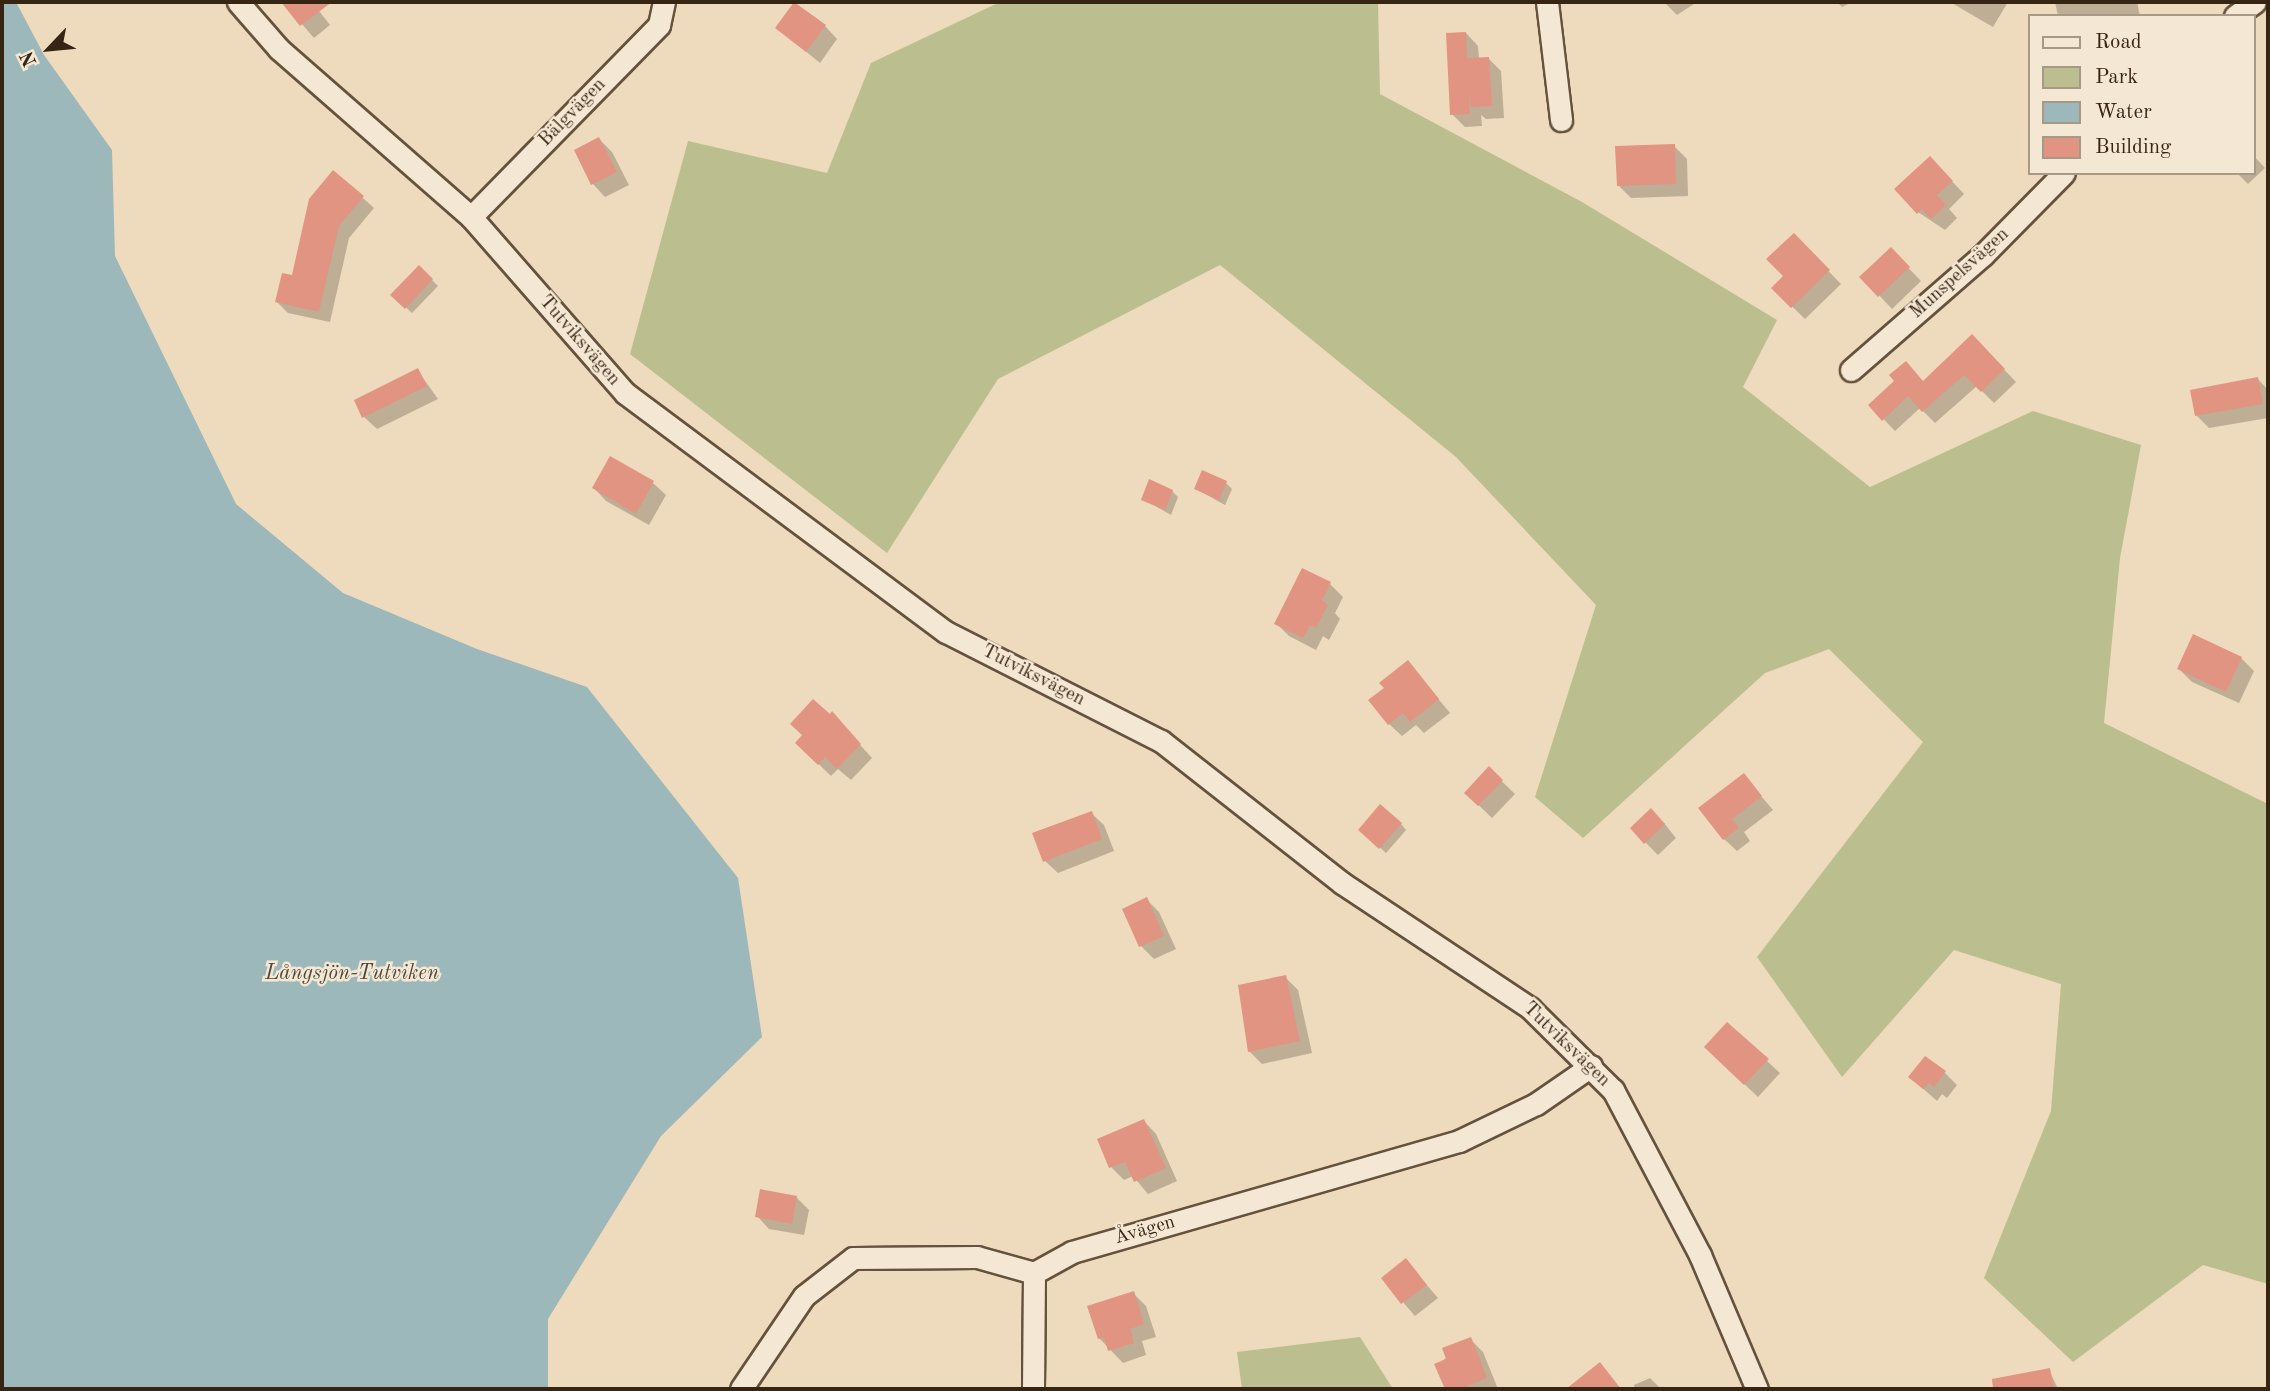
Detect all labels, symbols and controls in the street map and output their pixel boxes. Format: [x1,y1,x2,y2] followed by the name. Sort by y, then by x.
[14,14,84,84] north arrow
[2028,14,2256,175] legend
[2095,32,2142,53] text: Road
[18,48,41,69] text: N
[2095,67,2138,88] text: Park
[535,74,611,152] street label: Bälgvägen
[2095,102,2152,123] text: Water
[2095,137,2171,158] text: Building
[1906,224,2014,324] street label: Munspelsvägen
[534,291,624,391] street label: Tutviksvägen
[978,640,1088,712] street label: Tutviksvägen
[265,961,439,987] water label: Långsjön-Tutviken
[1518,998,1614,1092] street label: Tutviksvägen
[1112,1211,1178,1251] street label: Åvägen

